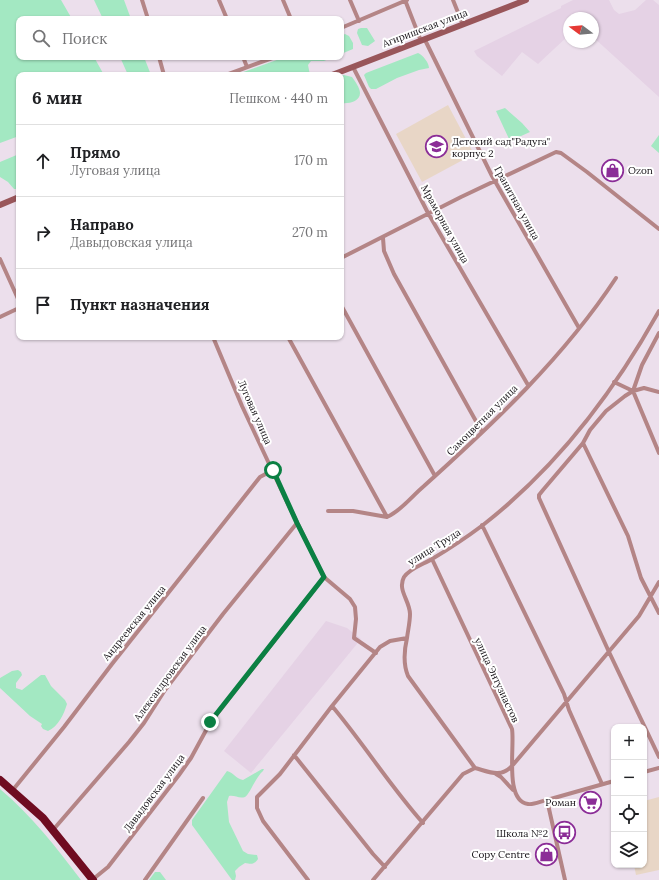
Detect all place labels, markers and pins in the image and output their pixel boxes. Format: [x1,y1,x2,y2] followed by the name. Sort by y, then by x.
[424,134,450,160] school or university icon: Детский сад"Радуга" корпус 2
[452,135,550,160] place label: Детский сад"Радуга" корпус 2
[600,157,626,183] shop icon: Ozon
[628,164,653,177] place label: Ozon
[578,789,604,815] supermarket icon: Роман
[545,796,576,809] place label: Роман
[551,820,577,846] bus stop icon: Школа №2
[496,827,548,840] place label: Школа №2
[533,841,559,867] shop icon: Copy Centre
[471,848,531,861] place label: Copy Centre

